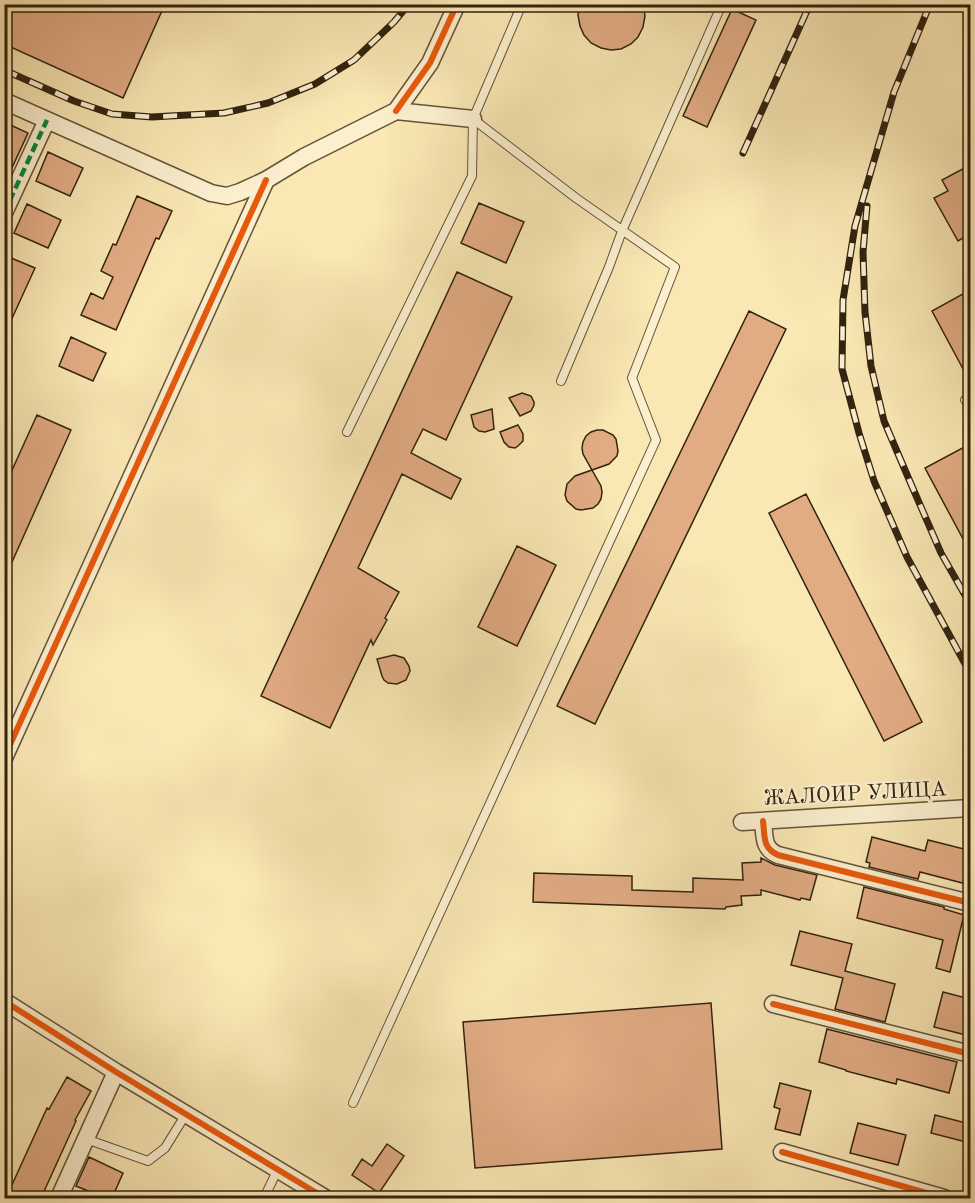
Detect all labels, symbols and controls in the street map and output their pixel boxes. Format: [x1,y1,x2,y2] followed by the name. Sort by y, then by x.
[763,779,947,810] street label: ЖАЛОИР УЛИЦА

